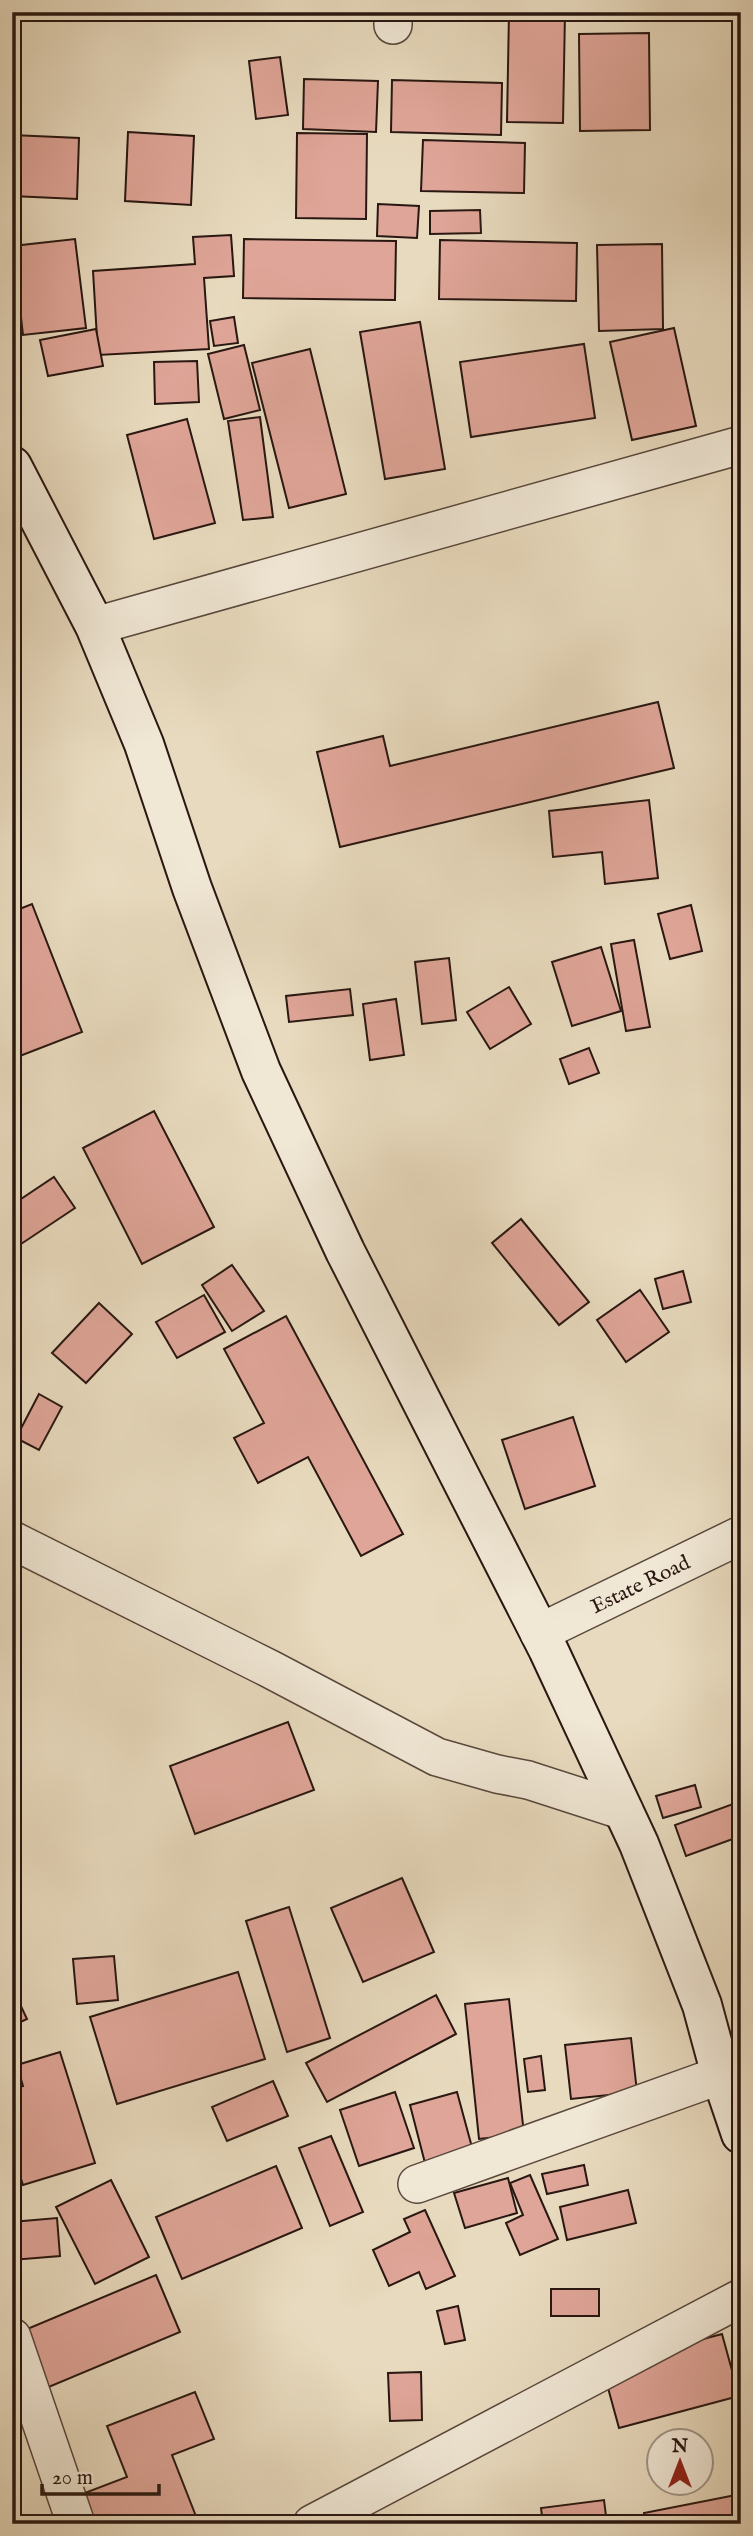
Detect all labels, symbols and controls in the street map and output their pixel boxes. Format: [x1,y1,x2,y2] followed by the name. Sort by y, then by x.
[587,1549,695,1621] street label: Estate Road
[644,2428,714,2498] north arrow
[671,2435,689,2459] text: N
[42,2452,159,2496] scale bar
[52,2465,93,2492] text: 20 m

